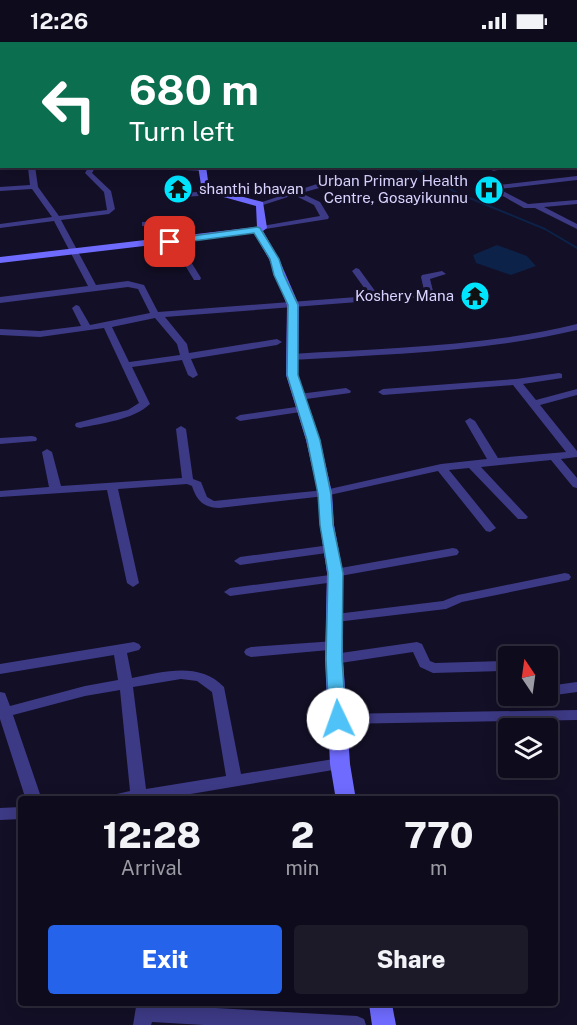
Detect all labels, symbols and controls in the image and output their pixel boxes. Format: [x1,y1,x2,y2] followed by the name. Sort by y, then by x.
[30,8,88,34] text: 12:26
[129,65,259,114] text: 680 m
[30,66,108,144] icon: left
[129,115,235,147] text: Turn left
[318,172,468,206] place label: Urban Primary Health Centre, Gosayikunnu
[162,173,194,205] temple icon: shanthi bhavan
[473,174,505,206] hospital icon: Urban Primary Health Centre, Gosayikunnu
[199,180,304,197] place label: shanthi bhavan
[144,216,195,267] pin
[153,225,186,258] icon: arrive
[459,280,491,312] temple icon: Koshery Mana
[355,287,454,304] place label: Koshery Mana
[498,646,558,706] north arrow
[498,646,558,778] map controls
[306,687,370,751] position arrow
[498,718,558,778] button: layers
[103,814,201,856] text: 12:28
[291,814,314,856] text: 2
[404,814,474,856] text: 770
[121,856,183,880] text: Arrival
[285,856,319,880] text: min
[430,856,447,880] text: m
[48,925,282,994] button: Exit
[294,925,528,994] button: Share

